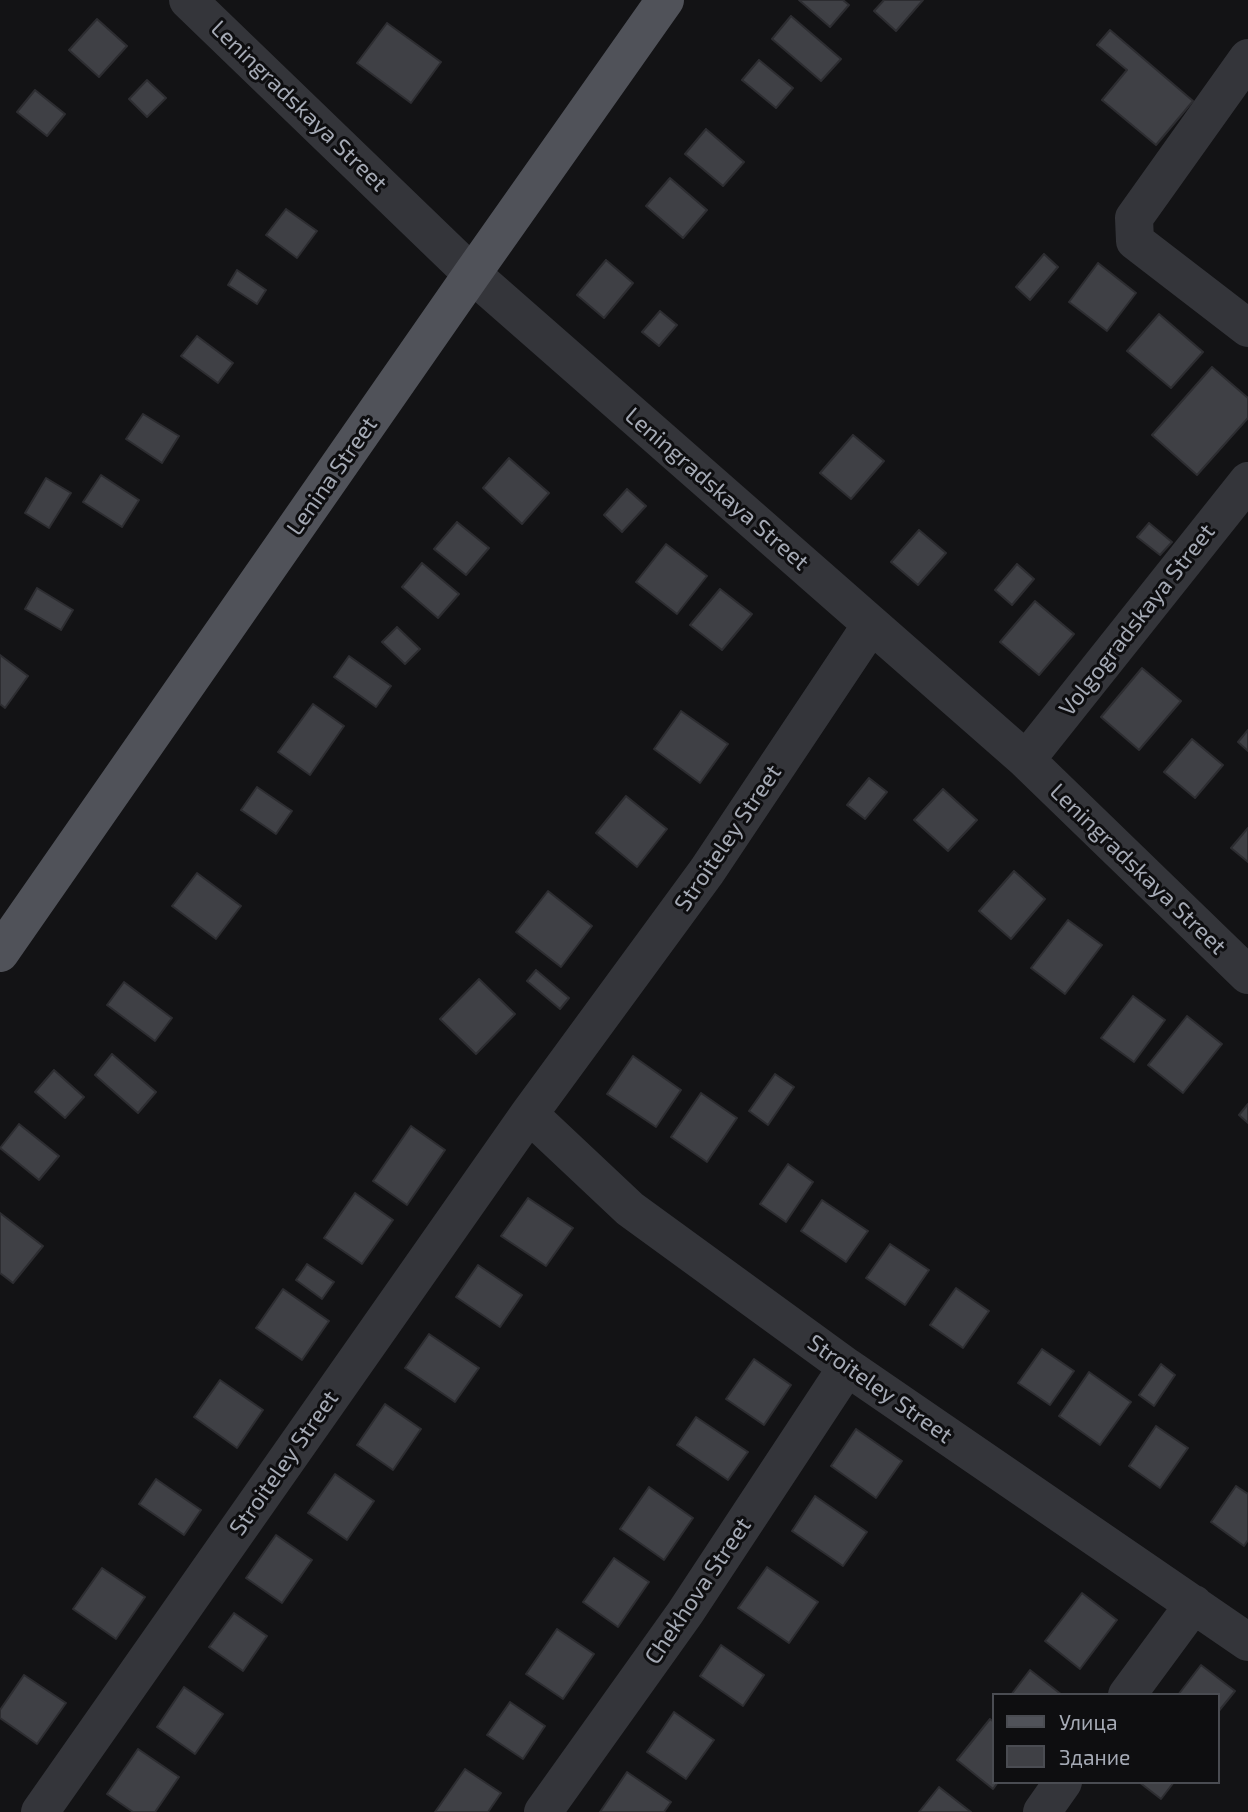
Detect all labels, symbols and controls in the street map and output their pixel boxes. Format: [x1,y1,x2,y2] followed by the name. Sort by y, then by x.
[205,15,393,197] street label: Leningradskaya Street
[620,402,814,576] street label: Leningradskaya Street
[281,411,383,541] street label: Lenina Street
[1053,518,1221,722] street label: Volgogradskaya Street
[669,760,787,916] street label: Stroiteley Street
[1044,778,1232,960] street label: Leningradskaya Street
[802,1329,958,1449] street label: Stroiteley Street
[224,1385,344,1541] street label: Stroiteley Street
[639,1513,757,1669] street label: Chekhova Street
[992,1693,1220,1784] legend
[1059,1709,1118,1734] text: Улица
[1059,1744,1130,1769] text: Здание

